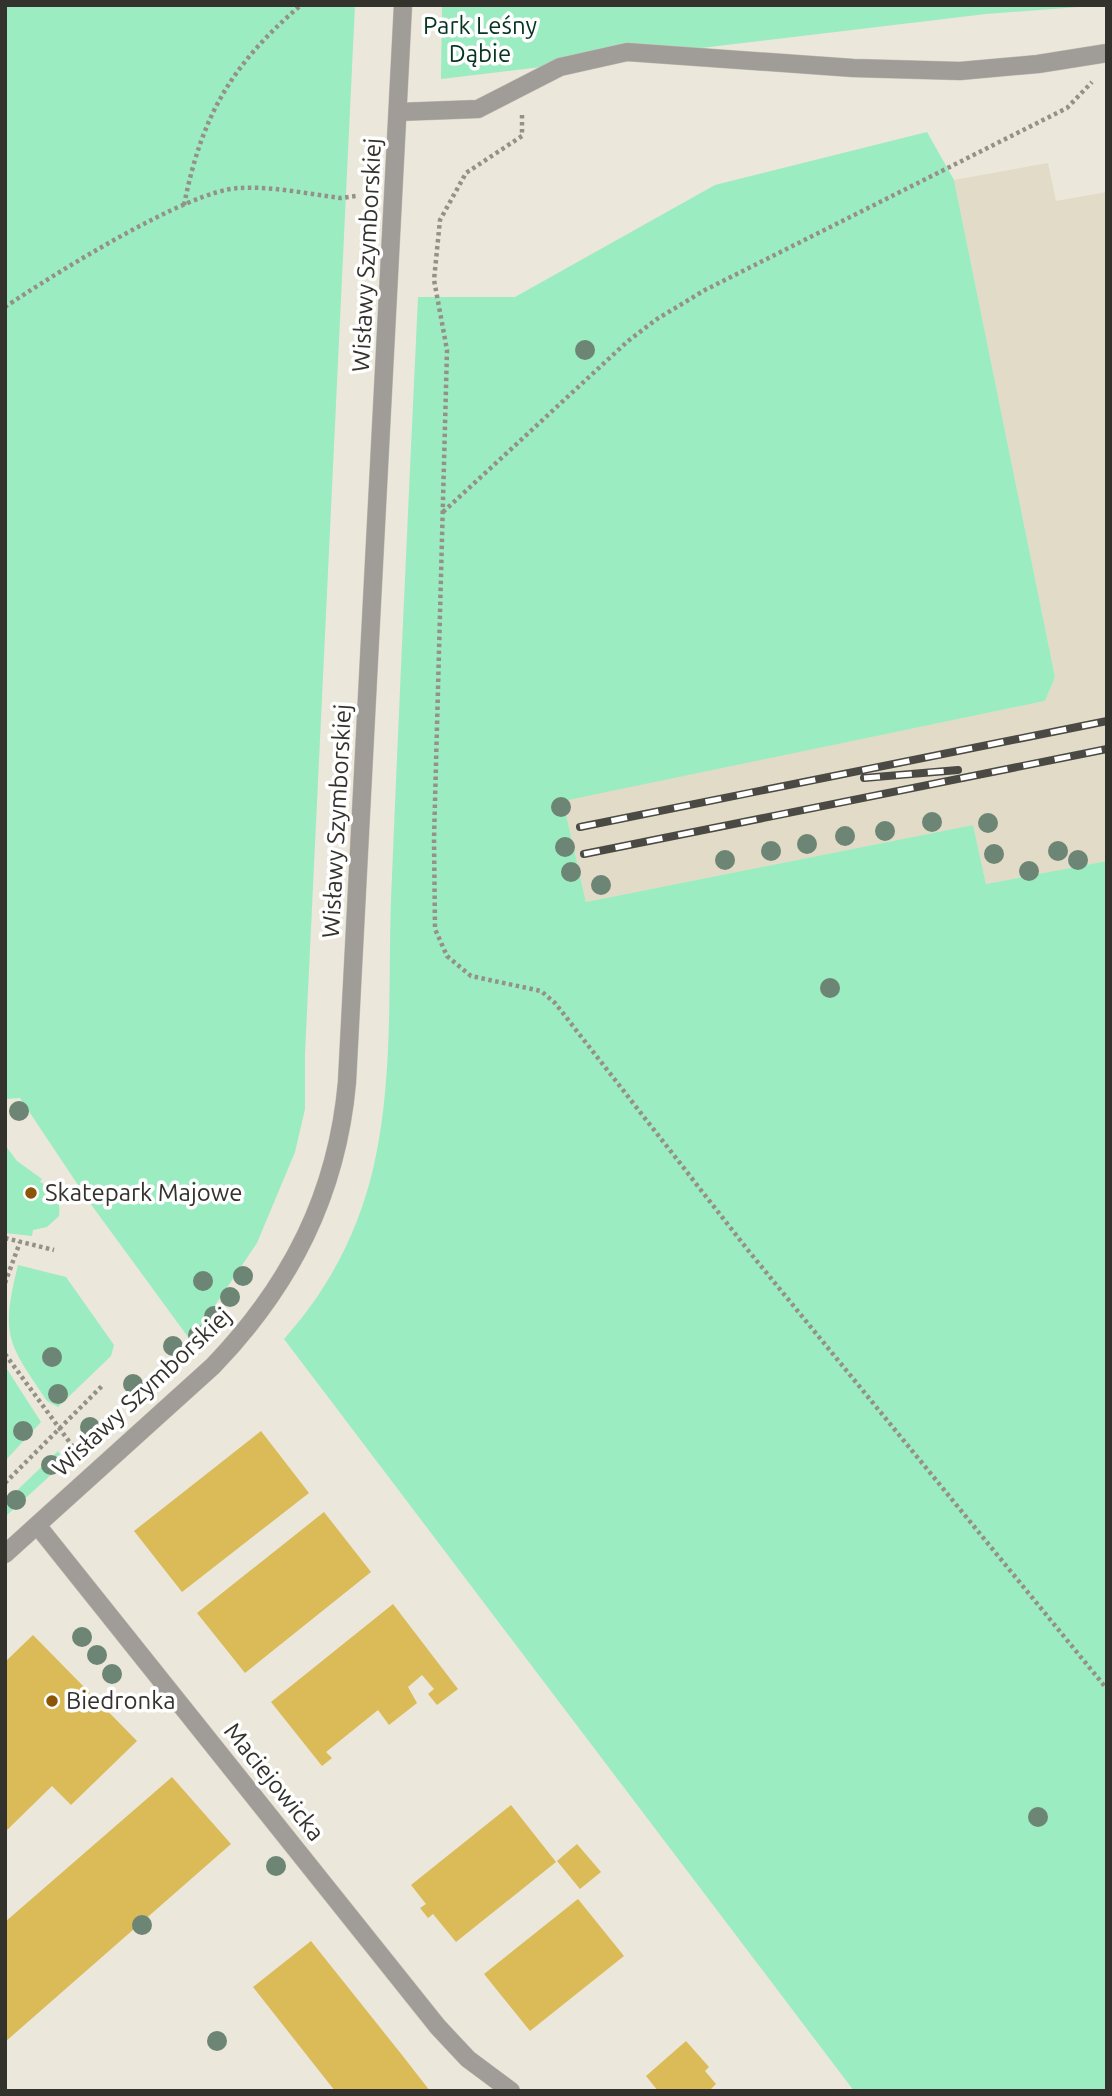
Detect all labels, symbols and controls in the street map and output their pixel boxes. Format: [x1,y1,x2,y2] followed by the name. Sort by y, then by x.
[423,12,537,67] park label: Park Leśny Dąbie
[347,137,386,373] street label: Wisławy Szymborskiej
[317,703,356,939] street label: Wisławy Szymborskiej
[45,1179,243,1206] place label: Skatepark Majowe
[23,1185,39,1201] marker: Skatepark Majowe
[47,1302,237,1481] street label: Wisławy Szymborskiej
[66,1687,176,1714] place label: Biedronka
[44,1693,60,1709] marker: Biedronka
[219,1717,330,1846] street label: Maciejowicka

